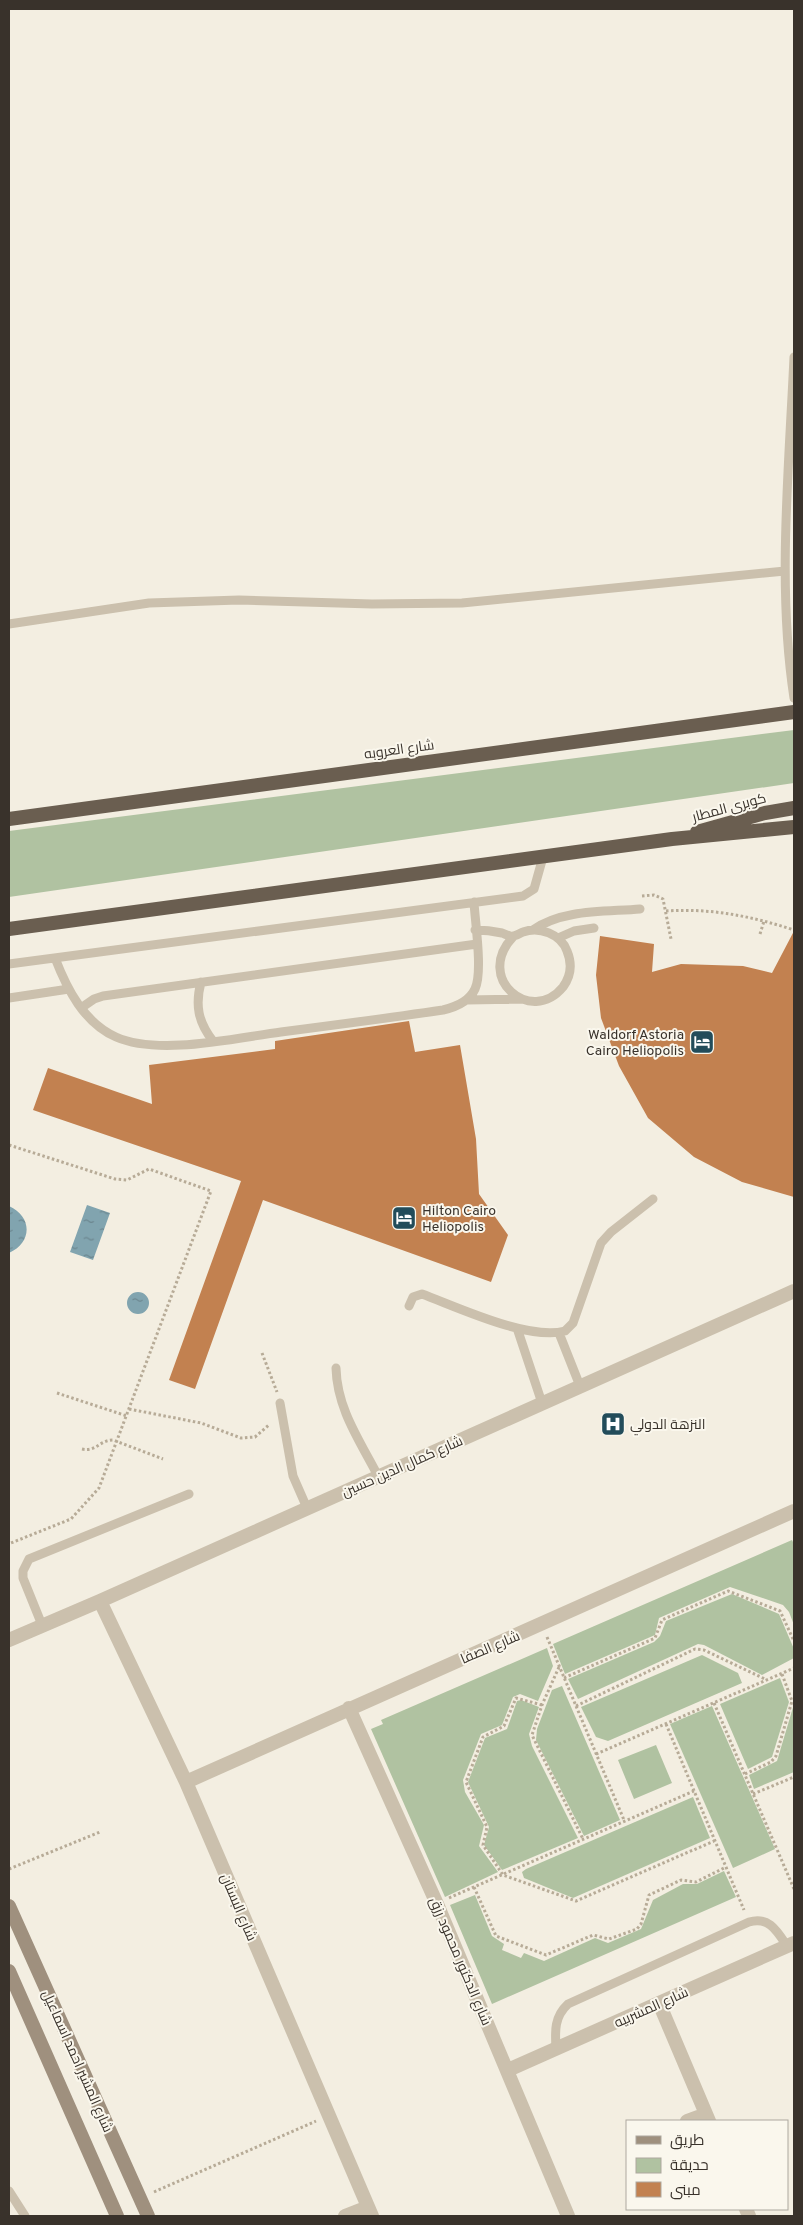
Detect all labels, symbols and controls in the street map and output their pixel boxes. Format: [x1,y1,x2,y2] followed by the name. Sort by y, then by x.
[363,737,435,764] street label: شارع العروبه
[690,790,768,827] street label: كوبرى المطار
[586,1027,684,1060] place label: Waldorf Astoria Cairo Heliopolis
[689,1029,715,1055] hotel icon: Waldorf Astoria Cairo Heliopolis
[422,1203,496,1236] place label: Hilton Cairo Heliopolis
[391,1205,417,1231] hotel icon: Hilton Cairo Heliopolis
[600,1411,626,1437] hospital icon: النزهة الدولي
[630,1417,705,1436] place label: النزهة الدولي
[339,1433,466,1502] street label: شارع كمال الدين حسين
[458,1628,523,1669] street label: شارع الصفا
[216,1871,259,1944] street label: شارع البستان
[425,1895,494,2028] street label: شارع الدكتور محمود رزق
[612,1984,691,2032] street label: شارع المشربيه
[38,1988,116,2135] street label: شارع المشير احمد اسماعيل
[626,2120,788,2210] legend
[670,2132,704,2151] text: طريق
[670,2157,709,2176] text: حديقة
[670,2182,701,2201] text: مبنى

